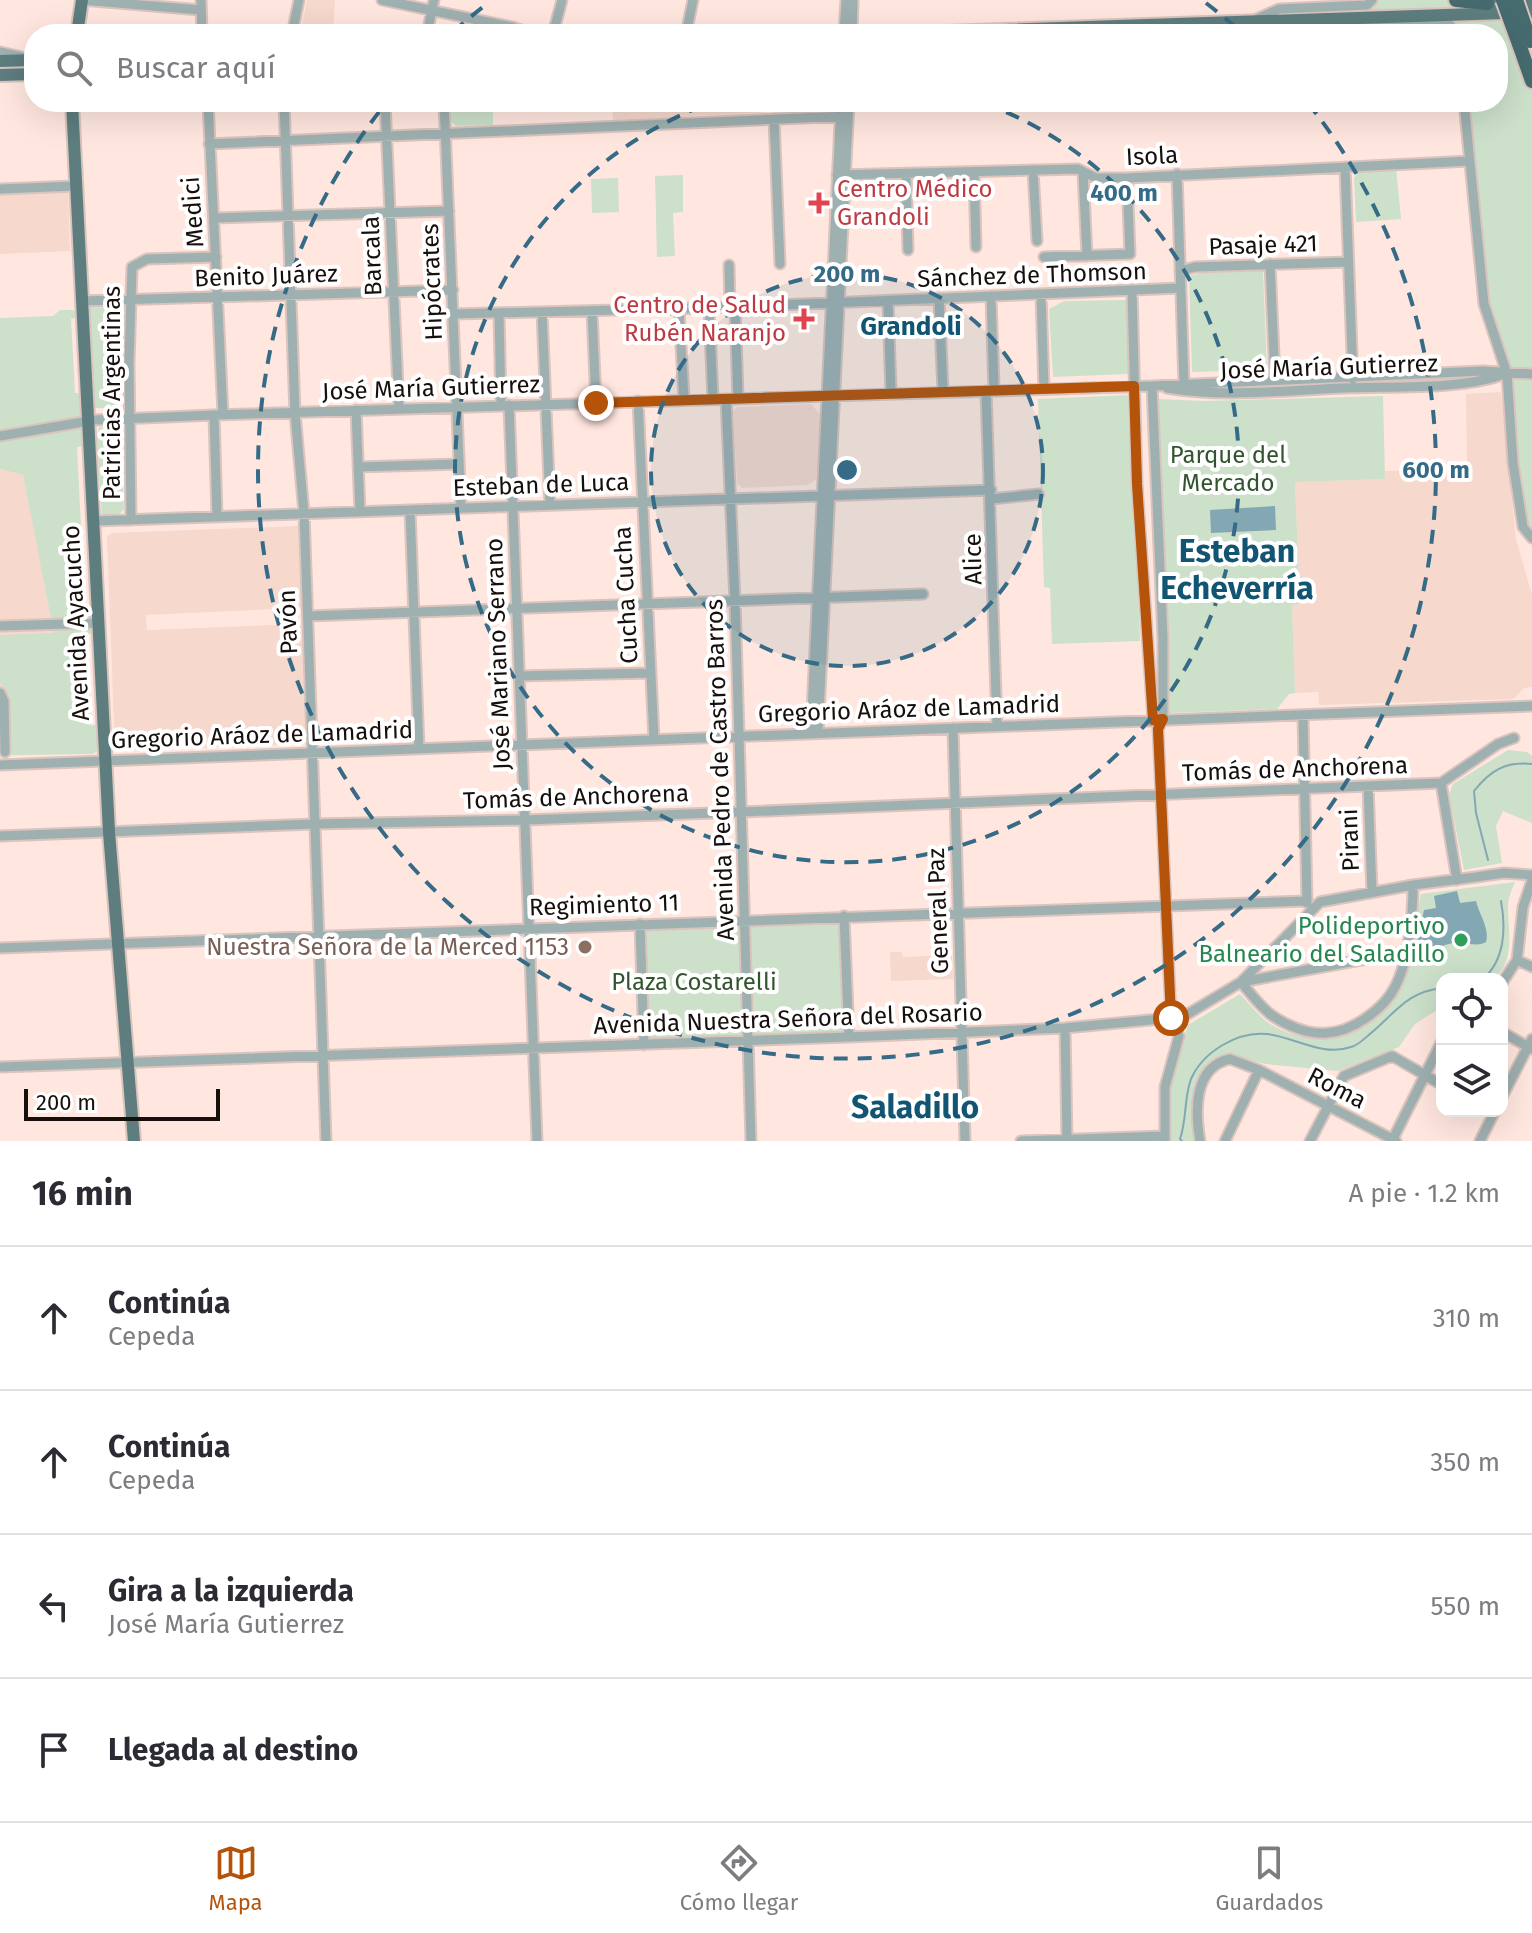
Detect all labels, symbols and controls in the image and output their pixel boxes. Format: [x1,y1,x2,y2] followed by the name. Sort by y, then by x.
[24,24,1508,112] search box
[52,46,96,90] icon: search
[116,50,276,86] text: Buscar aquí
[1125,141,1179,171] street label: Isola
[837,175,993,231] place label: Centro Médico Grandoli
[177,176,209,248] street label: Medici
[1090,179,1158,207] text: 400 m
[808,192,830,214] marker: Centro Médico Grandoli
[357,215,387,297] street label: Barcala
[416,223,448,341] street label: Hipócrates
[1208,229,1318,261] street label: Pasaje 421
[917,257,1147,293] street label: Sánchez de Thomson
[194,260,338,292] street label: Benito Juárez
[814,260,880,288] text: 200 m
[98,286,126,500] street label: Patricias Argentinas
[613,291,786,347] place label: Centro de Salud Rubén Naranjo
[793,308,815,330] marker: Centro de Salud Rubén Naranjo
[860,311,962,342] district label: Grandoli
[1220,349,1438,385] street label: José María Gutierrez
[322,370,540,406] street label: José María Gutierrez
[578,385,614,421] route end
[1170,441,1286,497] park label: Parque del Mercado
[833,456,861,484] centre of rings
[1402,456,1470,484] text: 600 m
[452,468,630,502] street label: Esteban de Luca
[57,524,95,722] street label: Avenida Ayacucho
[608,526,644,664] street label: Cucha Cucha
[1160,532,1314,607] district label: Esteban Echeverría
[959,533,987,585] street label: Alice
[480,537,516,771] street label: José Mariano Serrano
[273,589,303,655] street label: Pavón
[700,599,740,941] street label: Avenida Pedro de Castro Barros
[758,690,1060,728] street label: Gregorio Aráoz de Lamadrid
[111,716,413,754] street label: Gregorio Aráoz de Lamadrid
[1182,751,1408,787] street label: Tomás de Anchorena
[463,779,689,815] street label: Tomás de Anchorena
[1335,808,1365,872] street label: Pirani
[922,847,954,975] street label: General Paz
[529,888,679,922] street label: Regimiento 11
[1198,912,1445,968] place label: Polideportivo Balneario del Saladillo
[1452,931,1470,949] marker: Polideportivo Balneario del Saladillo
[206,933,569,961] place label: Nuestra Señora de la Merced 1153
[576,938,594,956] marker: Nuestra Señora de la Merced 1153
[611,968,777,996] park label: Plaza Costarelli
[1436,973,1508,1117] map controls
[1436,973,1508,1045] button: locate
[593,998,983,1040] street label: Avenida Nuestra Señora del Rosario
[1153,1000,1189,1036] route start
[1436,1045,1508,1117] button: layers
[1303,1061,1371,1115] street label: Roma
[24,1085,220,1121] scale bar
[851,1088,979,1126] district label: Saladillo
[36,1089,96,1116] text: 200 m
[32,1173,133,1214] text: 16 min
[1348,1178,1500,1209] text: A pie · 1.2 km
[108,1285,230,1321] text: Continúa
[32,1296,76,1340] icon: ahead
[1433,1303,1500,1334] text: 310 m
[108,1321,196,1352] text: Cepeda
[108,1429,230,1465] text: Continúa
[32,1440,76,1484] icon: ahead
[1430,1447,1500,1478] text: 350 m
[108,1465,196,1496] text: Cepeda
[108,1573,354,1609] text: Gira a la izquierda
[32,1584,76,1628] icon: left
[1430,1591,1500,1622] text: 550 m
[108,1609,344,1640] text: José María Gutierrez
[32,1728,76,1772] icon: arrive
[108,1732,358,1768] text: Llegada al destino
[209,1841,263,1916] tab: Mapa
[680,1841,798,1916] tab: Cómo llegar
[1215,1841,1323,1916] tab: Guardados

